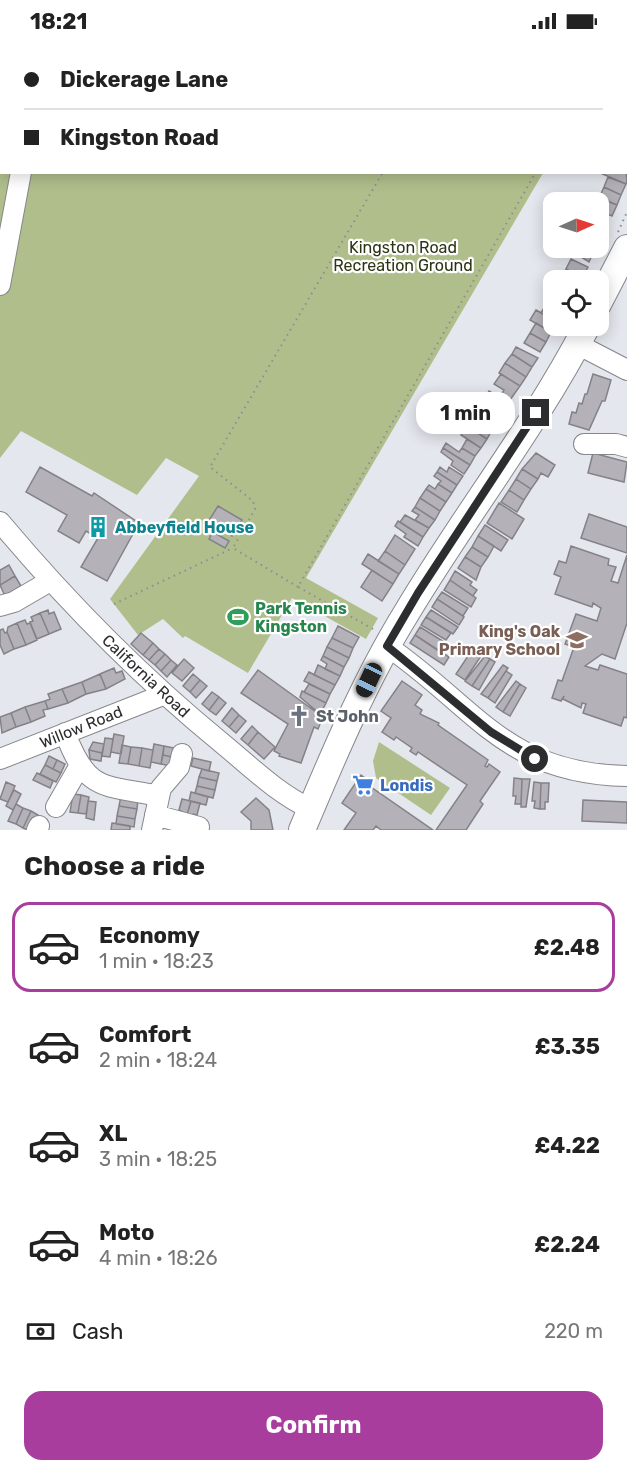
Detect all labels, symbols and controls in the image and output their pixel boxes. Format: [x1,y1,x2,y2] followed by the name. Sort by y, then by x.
[30,8,88,35] text: 18:21
[60,66,228,93] text: Dickerage Lane
[60,124,219,151] text: Kingston Road
[543,192,609,258] north arrow
[543,192,609,336] map controls
[333,238,473,275] park label: Kingston Road Recreation Ground
[543,270,609,336] button: locate
[416,392,515,434] callout: 1 min
[522,399,549,426] route end
[440,401,491,425] text: 1 min
[86,515,110,539] building icon: Abbeyfield House
[115,518,254,537] place label: Abbeyfield House
[255,599,347,636] place label: Park Tennis Kingston
[226,605,250,629] sports icon: Park Tennis Kingston
[439,622,561,659] place label: King's Oak Primary School
[565,628,589,652] school or university icon: King's Oak Primary School
[98,631,194,721] street label: California Road
[353,660,385,700] car
[37,702,125,752] street label: Willow Road
[287,704,311,728] church icon: St John
[316,707,379,726] place label: St John
[521,745,548,772] route start
[351,773,375,797] supermarket icon: Londis
[380,776,433,795] place label: Londis
[24,850,205,882] text: Choose a ride
[27,920,81,974] icon: car
[99,922,200,949] text: Economy
[534,934,600,961] text: £2.48
[99,949,214,973] text: 1 min · 18:23
[27,1019,81,1073] icon: car
[99,1021,191,1048] text: Comfort
[535,1033,600,1060] text: £3.35
[99,1048,217,1072] text: 2 min · 18:24
[27,1118,81,1172] icon: car
[99,1120,127,1147] text: XL
[534,1132,600,1159] text: £4.22
[99,1147,217,1171] text: 3 min · 18:25
[27,1217,81,1271] icon: car
[99,1219,154,1246] text: Moto
[534,1231,600,1258] text: £2.24
[99,1246,218,1270] text: 4 min · 18:26
[24,1315,57,1348] icon: cash
[72,1318,123,1345] text: Cash
[544,1319,603,1343] text: 220 m
[24,1391,603,1460] button: Confirm

